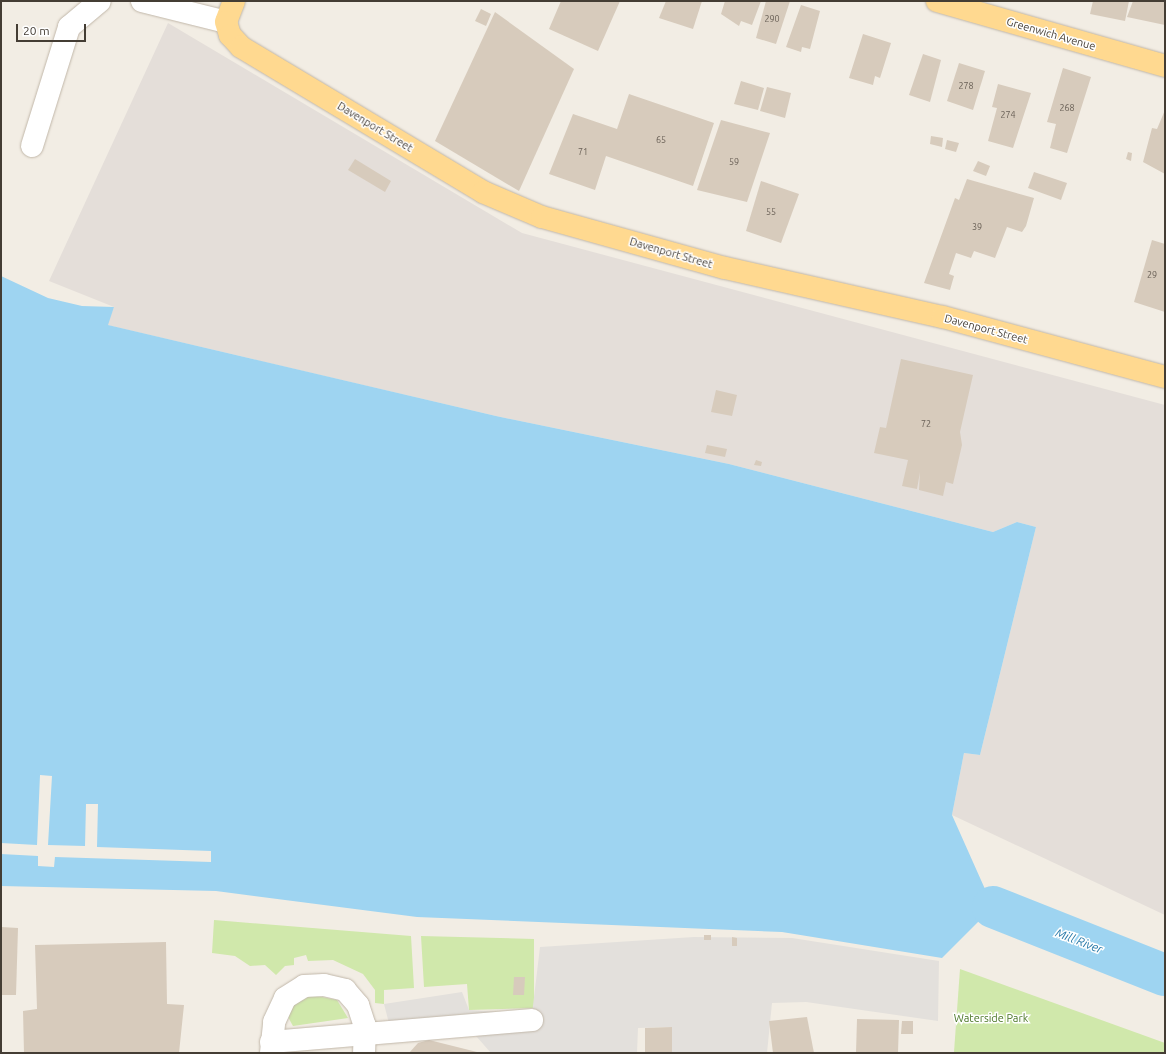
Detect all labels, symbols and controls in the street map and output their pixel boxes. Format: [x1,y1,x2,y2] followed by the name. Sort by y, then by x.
[764,14,780,24] house number: 290
[1005,15,1097,53] street label: Greenwich Avenue
[18,16,88,42] scale bar
[23,24,50,37] text: 20 m
[958,81,974,91] house number: 278
[335,99,415,155] street label: Davenport Street
[1059,103,1075,113] house number: 268
[1000,110,1016,120] house number: 274
[656,135,666,145] house number: 65
[578,147,588,157] house number: 71
[729,157,739,167] house number: 59
[766,207,776,217] house number: 55
[972,222,982,232] house number: 39
[628,235,714,271] street label: Davenport Street
[1147,270,1157,280] house number: 29
[943,312,1029,346] street label: Davenport Street
[921,419,931,429] house number: 72
[1053,925,1105,957] water label: Mill River
[954,1011,1028,1025] park label: Waterside Park

